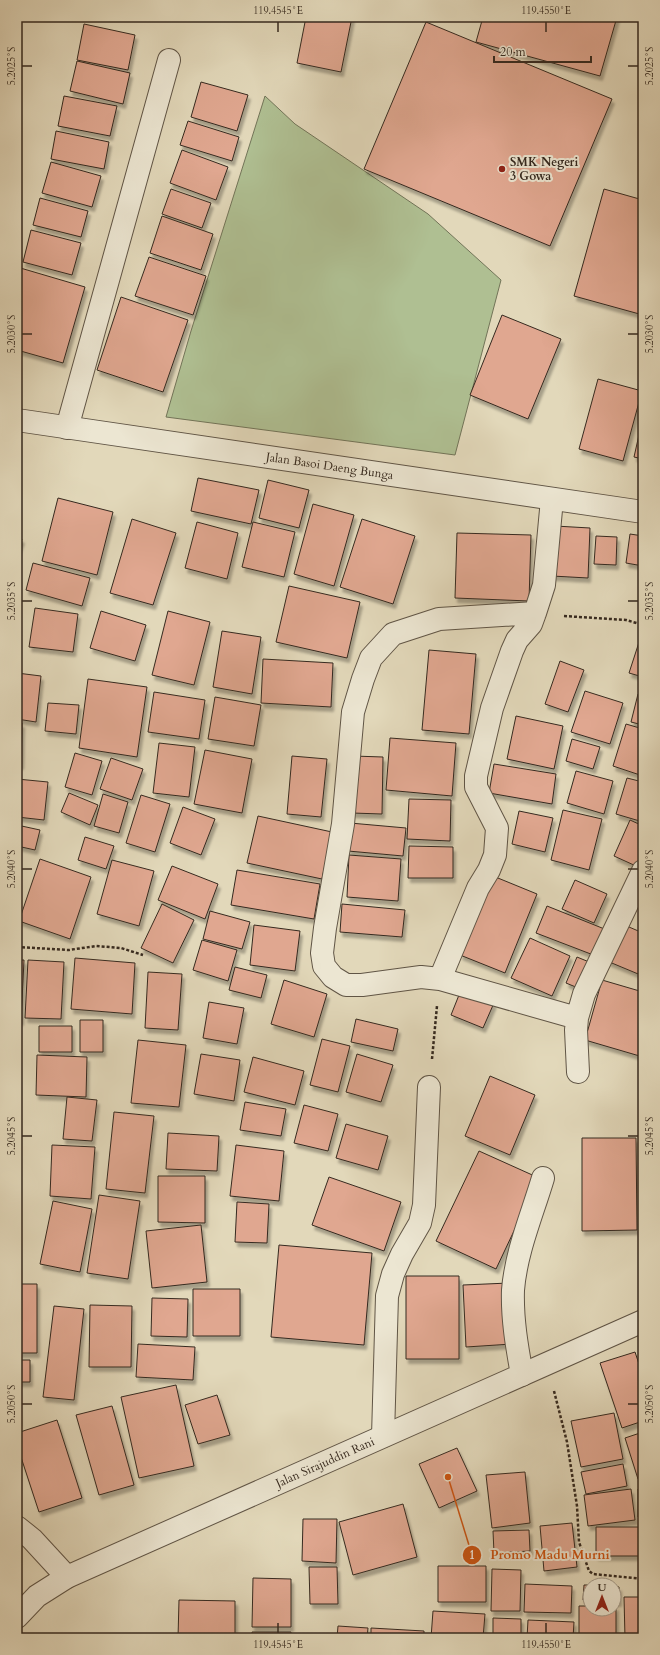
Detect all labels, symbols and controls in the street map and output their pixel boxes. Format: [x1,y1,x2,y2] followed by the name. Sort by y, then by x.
[253,4,303,18] text: 119.4545°E
[521,4,571,18] text: 119.4550°E
[494,38,591,64] scale bar
[500,44,527,60] text: 20 m
[5,47,19,85] text: 5.2025°S
[643,47,657,85] text: 5.2025°S
[510,154,578,184] place label: SMK Negeri 3 Gowa
[497,164,507,174] marker: SMK Negeri 3 Gowa
[5,315,19,353] text: 5.2030°S
[643,315,657,353] text: 5.2030°S
[263,448,395,483] street label: Jalan Basoi Daeng Bunga
[5,582,19,620] text: 5.2035°S
[643,582,657,620] text: 5.2035°S
[5,850,19,888] text: 5.2040°S
[643,850,657,888] text: 5.2040°S
[5,1117,19,1155] text: 5.2045°S
[643,1117,657,1155] text: 5.2045°S
[5,1385,19,1423] text: 5.2050°S
[643,1385,657,1423] text: 5.2050°S
[271,1433,378,1492] street label: Jalan Sirajuddin Rani
[462,1542,618,1567] callout: Promo Madu Murni
[490,1546,610,1564] text: Promo Madu Murni
[469,1547,475,1563] text: 1
[582,1577,622,1617] north arrow
[598,1580,607,1595] text: U
[253,1638,303,1652] text: 119.4545°E
[521,1638,571,1652] text: 119.4550°E

